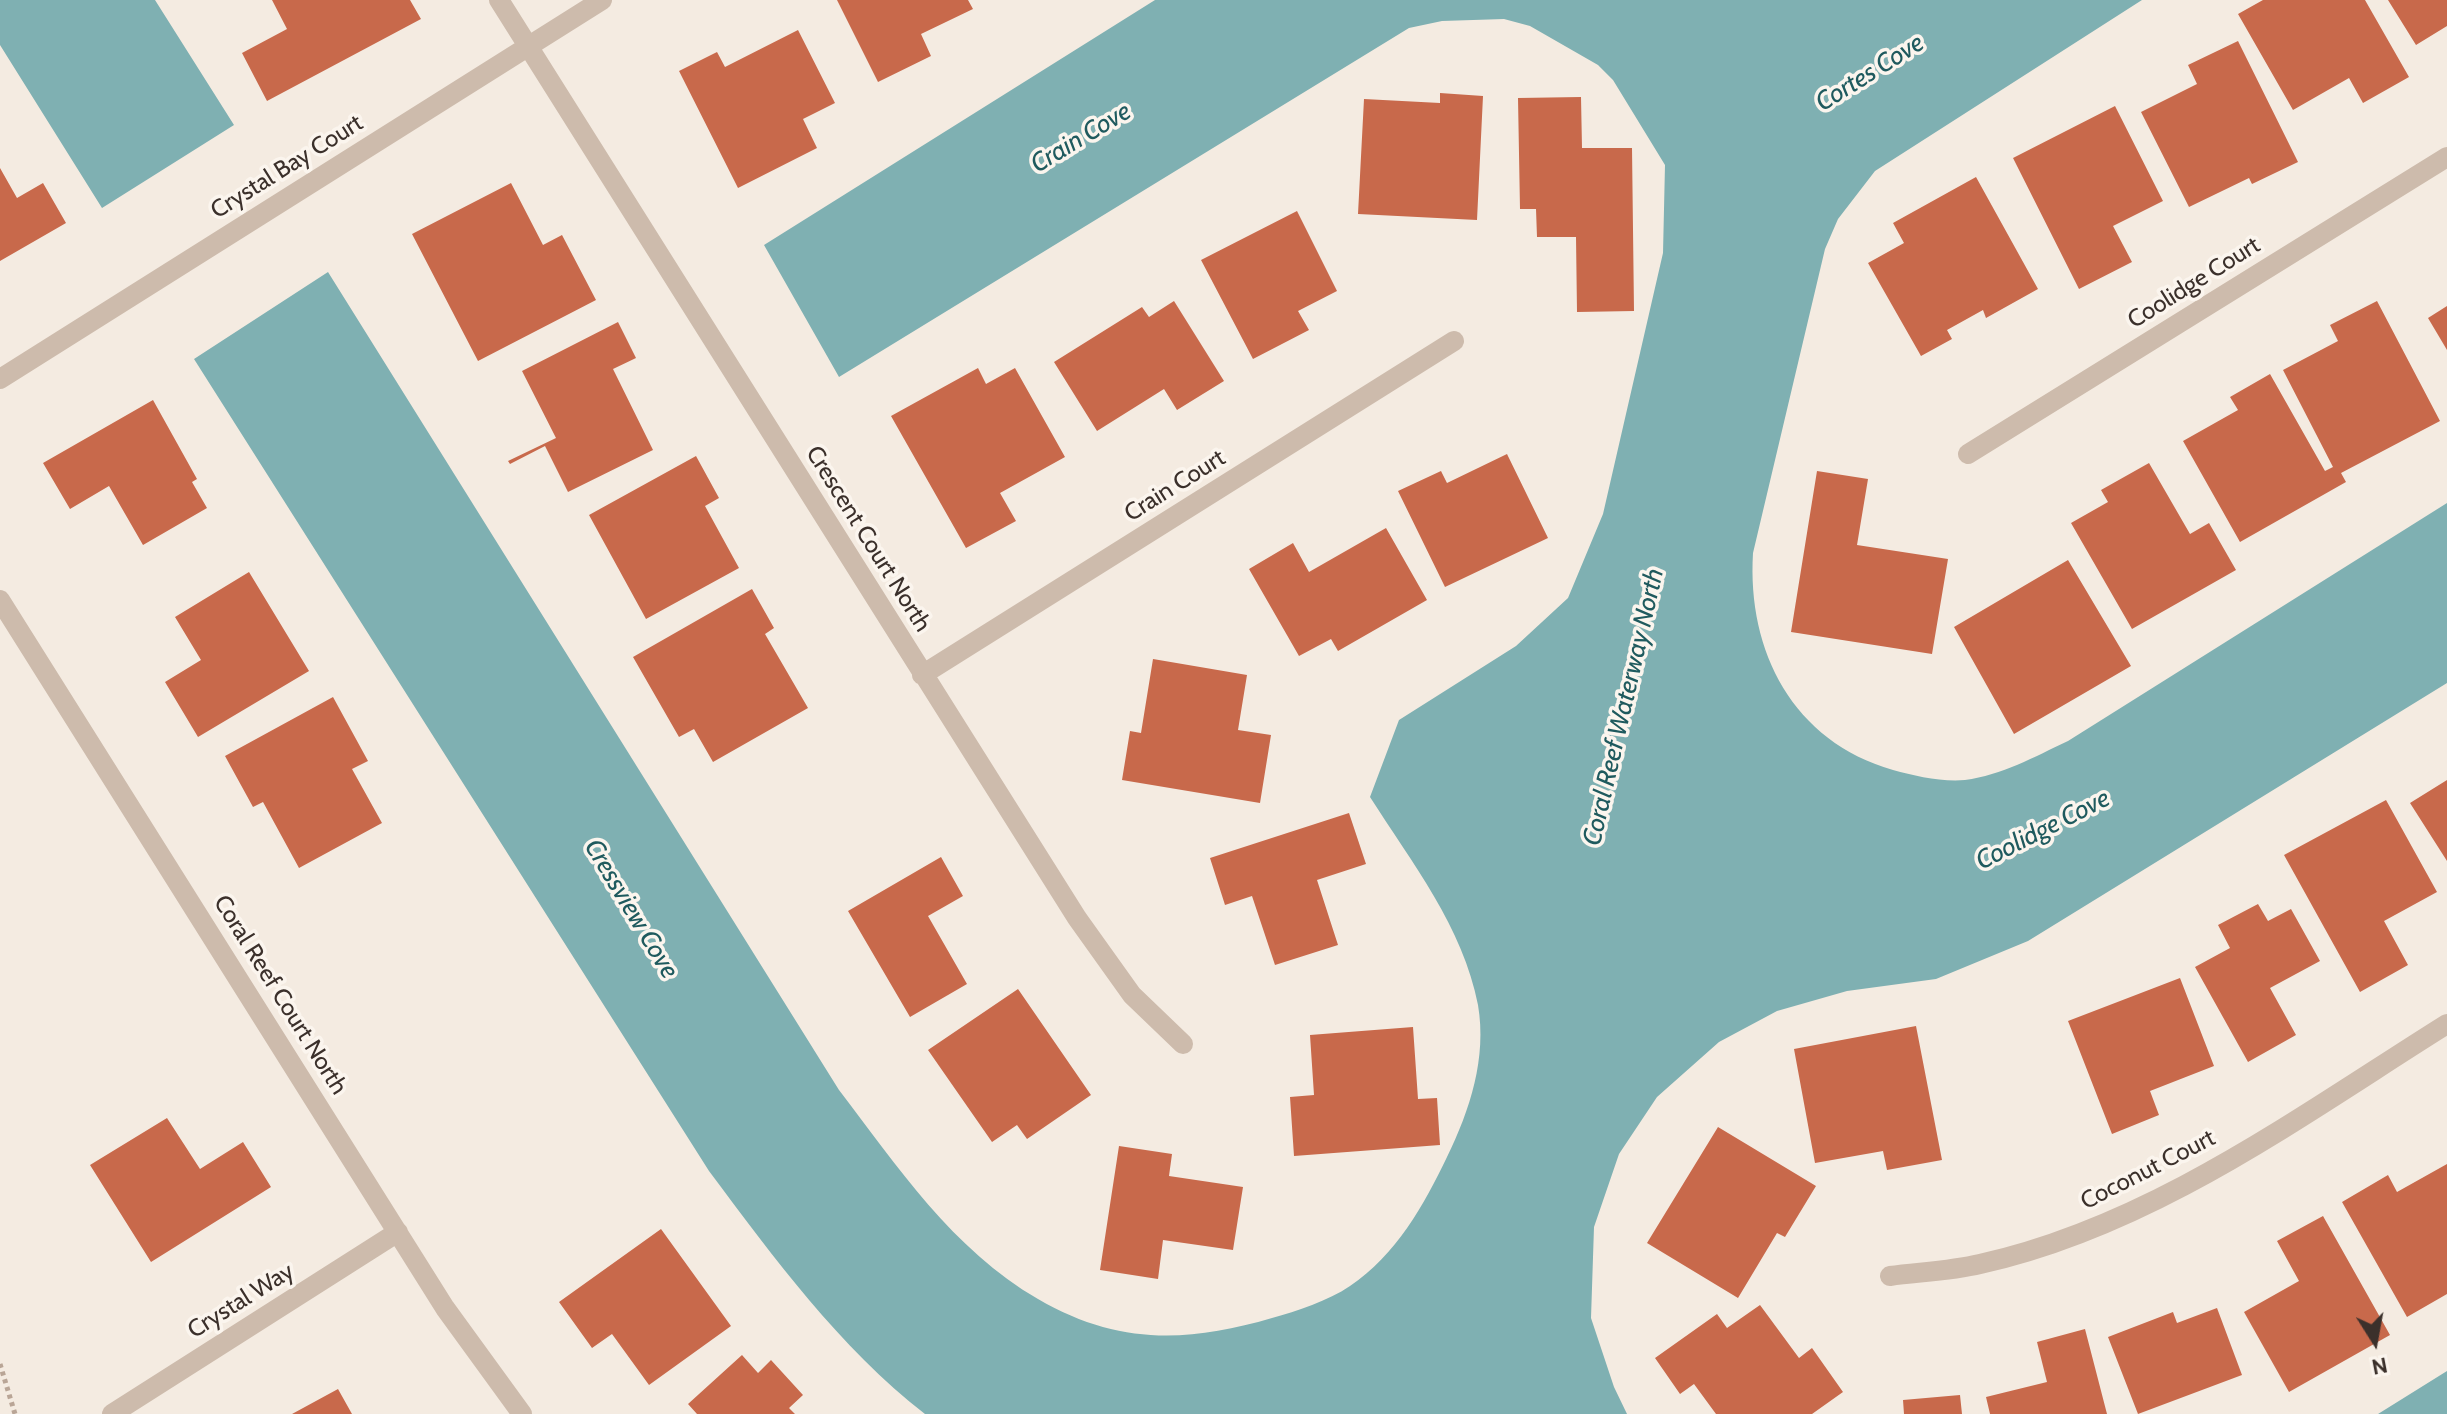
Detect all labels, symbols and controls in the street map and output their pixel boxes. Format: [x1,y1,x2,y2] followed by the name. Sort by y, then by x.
[1810,28,1930,118] water label: Cortes Cove
[1025,96,1137,180] water label: Crain Cove
[206,109,368,225] street label: Crystal Bay Court
[2123,231,2265,335] street label: Coolidge Court
[799,441,937,637] street label: Crescent Court North
[1119,444,1231,528] street label: Crain Court
[1577,565,1671,849] water label: Coral Reef Waterway North
[1971,783,2115,877] water label: Coolidge Cove
[577,834,685,984] water label: Cressview Cove
[207,890,353,1100] street label: Coral Reef Court North
[2076,1124,2220,1216] street label: Coconut Court
[183,1257,299,1345] street label: Crystal Way
[2335,1302,2415,1382] north arrow
[2369,1351,2390,1381] text: N

